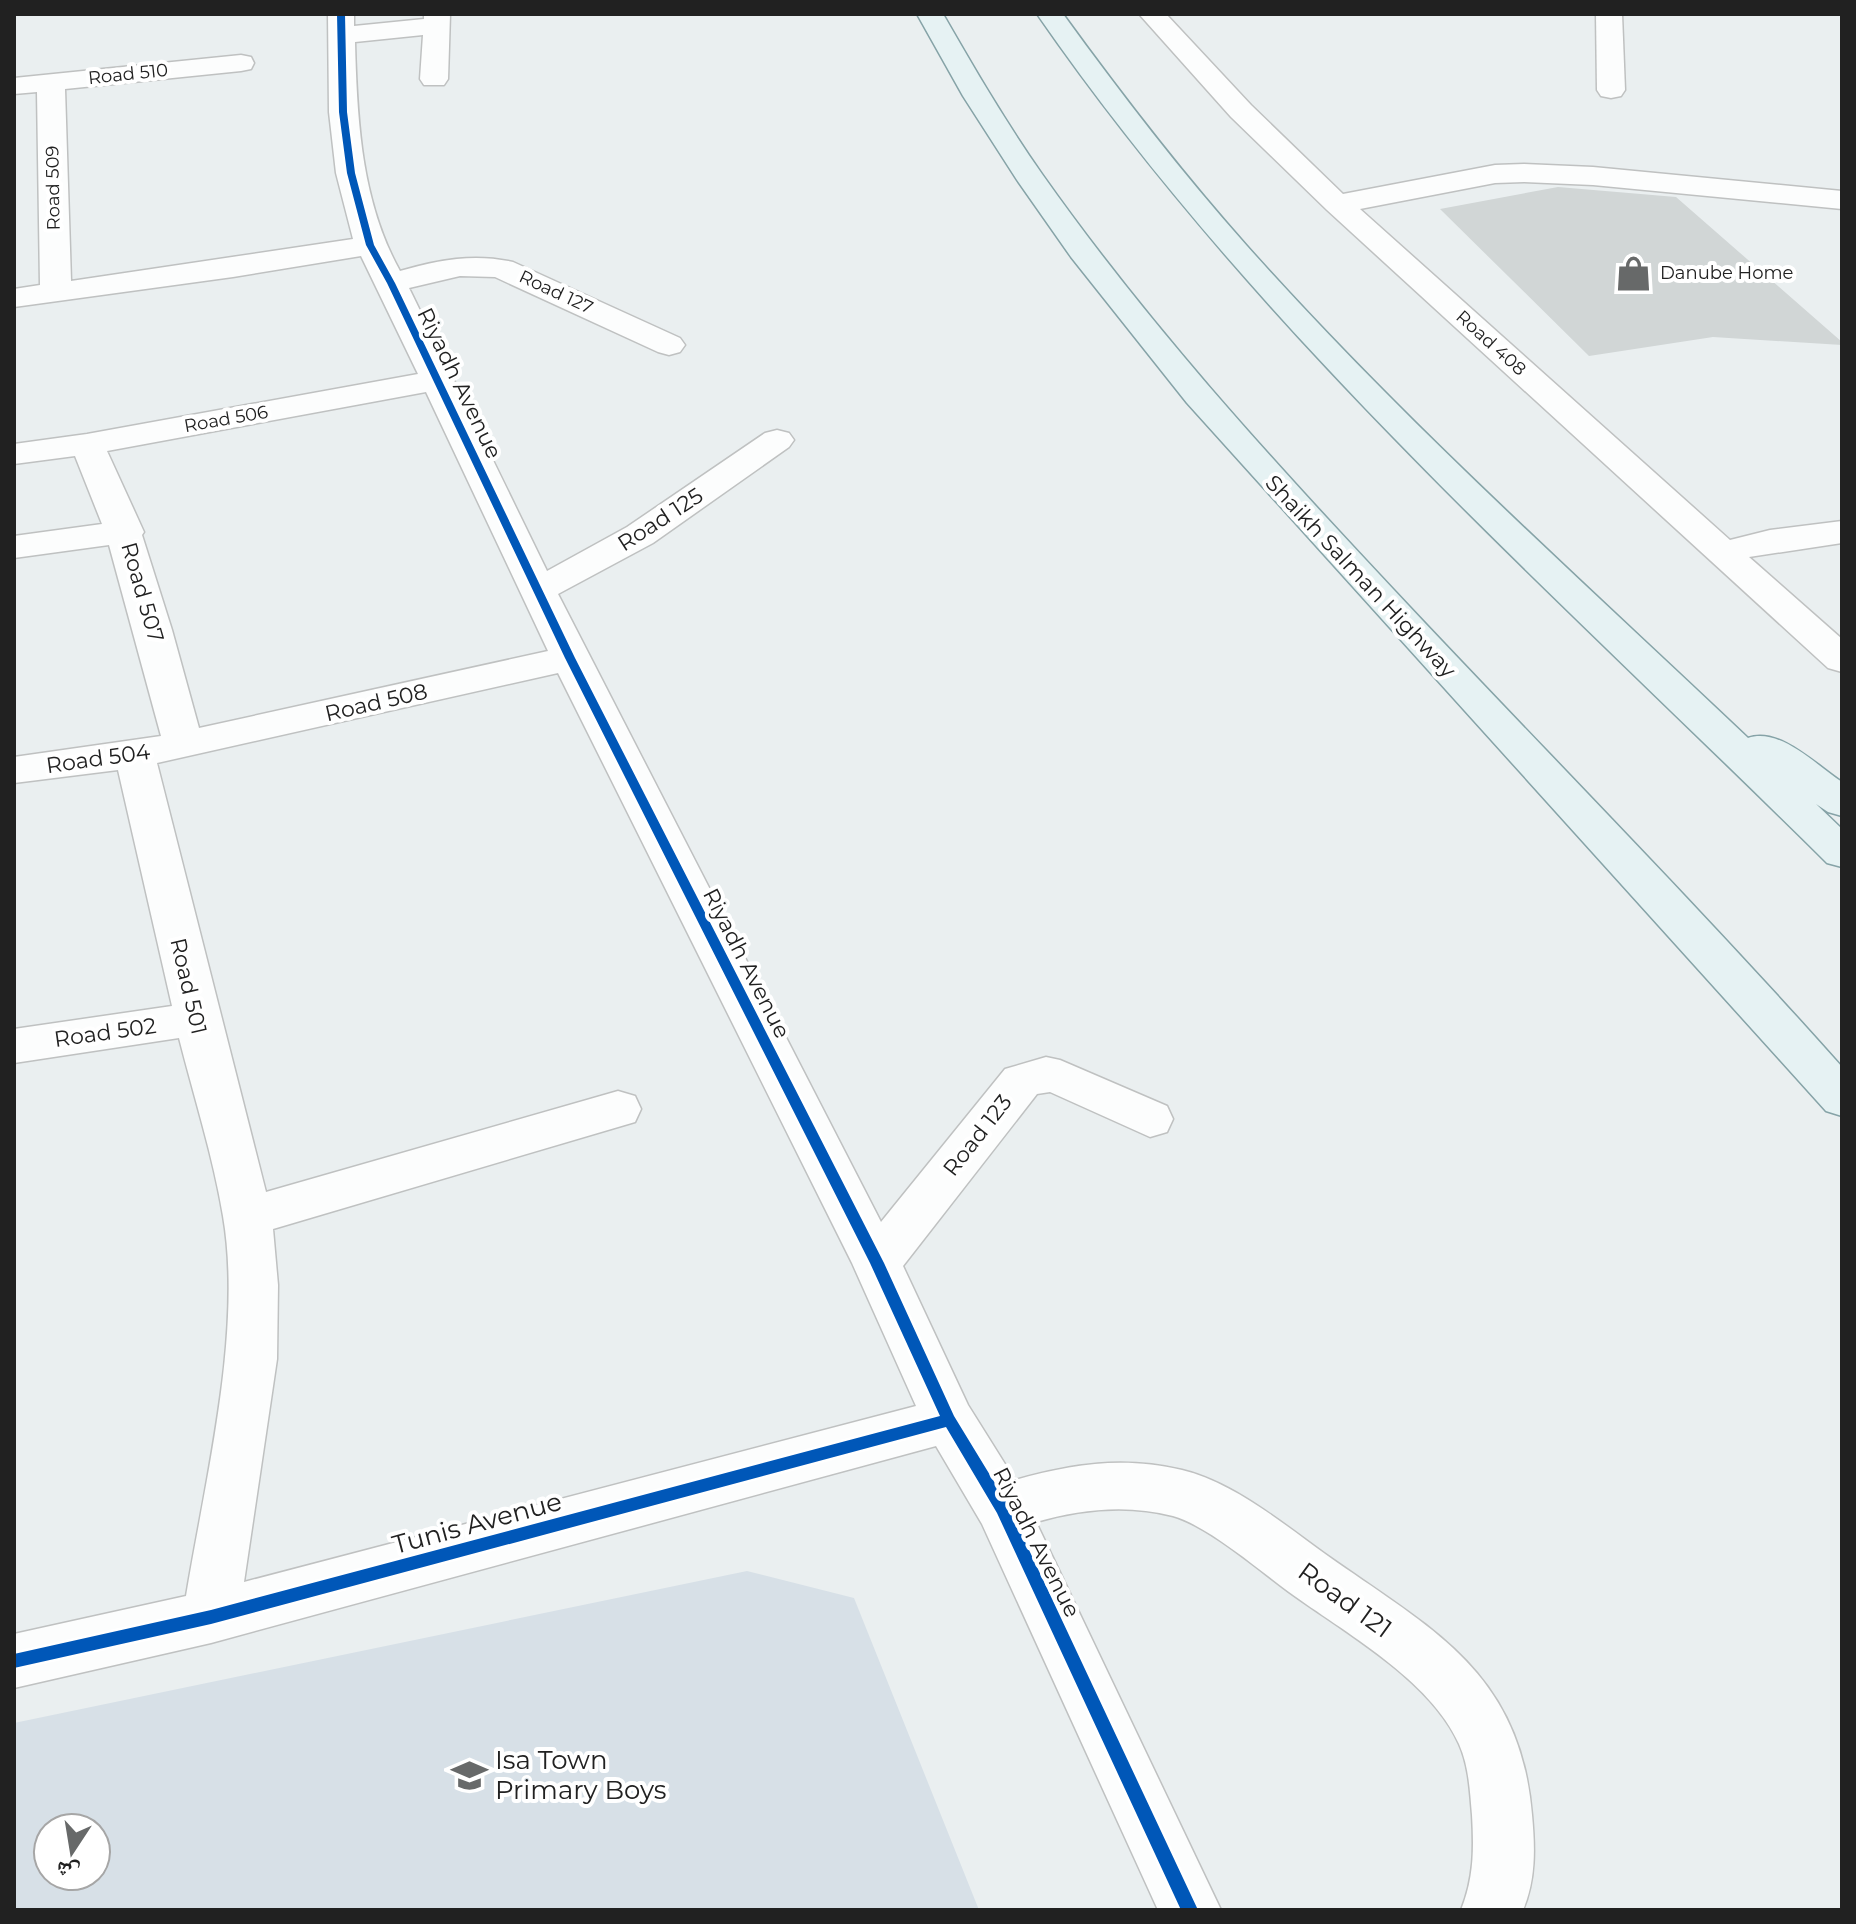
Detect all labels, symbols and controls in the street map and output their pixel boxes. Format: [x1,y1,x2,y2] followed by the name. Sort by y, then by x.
[87,59,169,89] street label: Road 510
[41,145,65,231] street label: Road 509
[1615,254,1653,292] shop icon: Danube Home
[1660,262,1794,284] place label: Danube Home
[516,265,596,319] street label: Road 127
[411,303,508,463] street label: Riyadh Avenue
[1451,306,1531,380] street label: Road 408
[182,401,270,437] street label: Road 506
[1260,469,1462,683] street label: Shaikh Salman Highway
[613,482,708,557] street label: Road 125
[115,539,170,645] street label: Road 507
[322,678,430,727] street label: Road 508
[44,738,152,779] street label: Road 504
[697,884,796,1043] street label: Riyadh Avenue
[164,935,213,1037] street label: Road 501
[52,1012,158,1053] street label: Road 502
[937,1089,1018,1181] street label: Road 123
[987,1463,1086,1622] street label: Riyadh Avenue
[389,1485,565,1561] street label: Tunis Avenue
[1292,1555,1398,1645] street label: Road 121
[495,1744,667,1806] place label: Isa Town Primary Boys
[450,1756,488,1794] school or university icon: Isa Town Primary Boys
[32,1812,112,1892] north arrow
[54,1855,82,1887] text: ش

